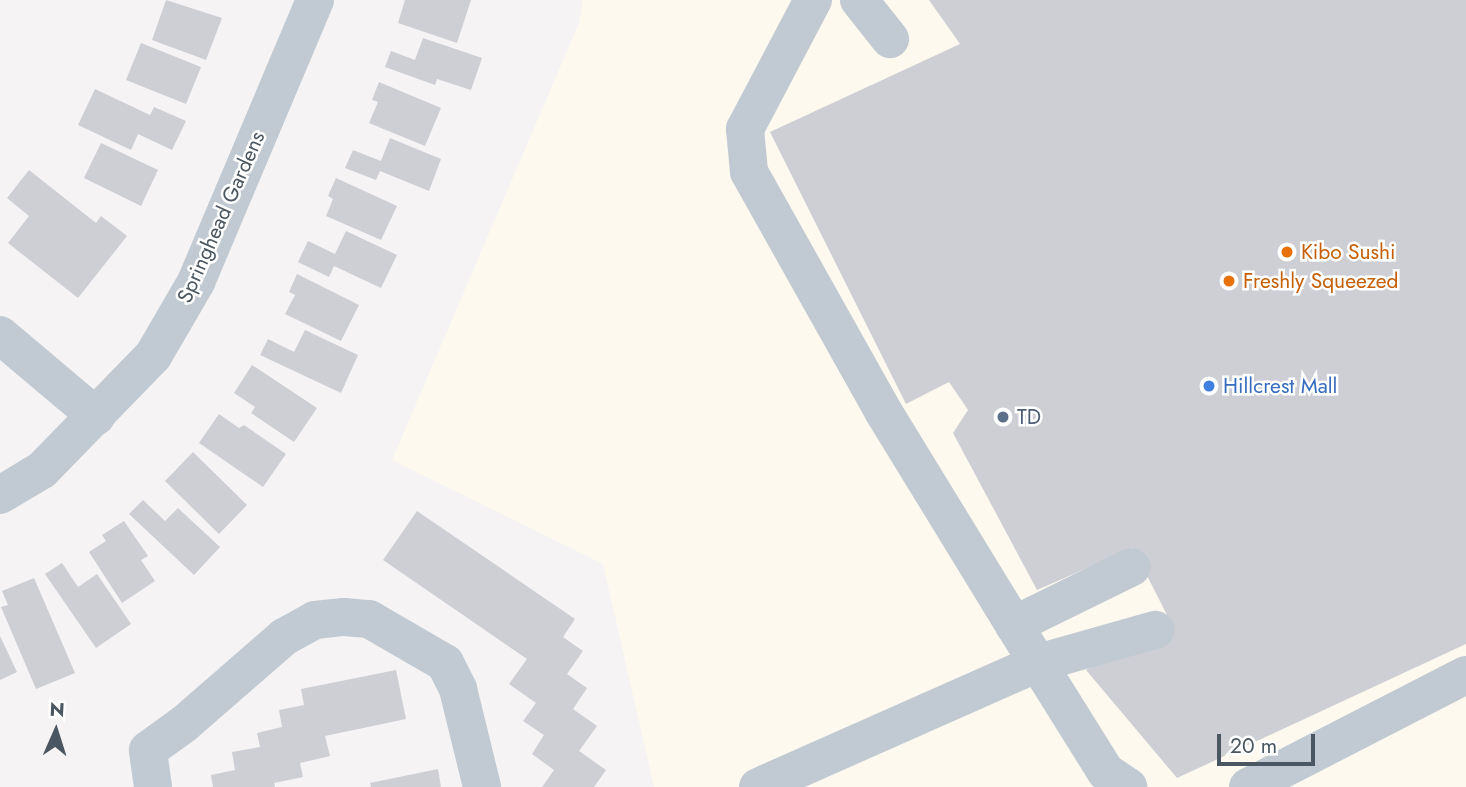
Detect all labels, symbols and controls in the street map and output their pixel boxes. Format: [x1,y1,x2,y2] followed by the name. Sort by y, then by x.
[172,127,270,307] street label: Springhead Gardens
[1301,239,1396,265] place label: Kibo Sushi
[1279,244,1295,260] marker: Kibo Sushi
[1243,268,1399,294] place label: Freshly Squeezed
[1221,273,1237,289] marker: Freshly Squeezed
[1223,373,1337,399] place label: Hillcrest Mall
[1201,378,1217,394] marker: Hillcrest Mall
[1017,404,1041,430] place label: TD
[995,409,1011,425] marker: TD
[21,696,91,766] north arrow
[49,696,65,723] text: N
[1221,720,1319,764] scale bar
[1230,731,1277,761] text: 20 m

